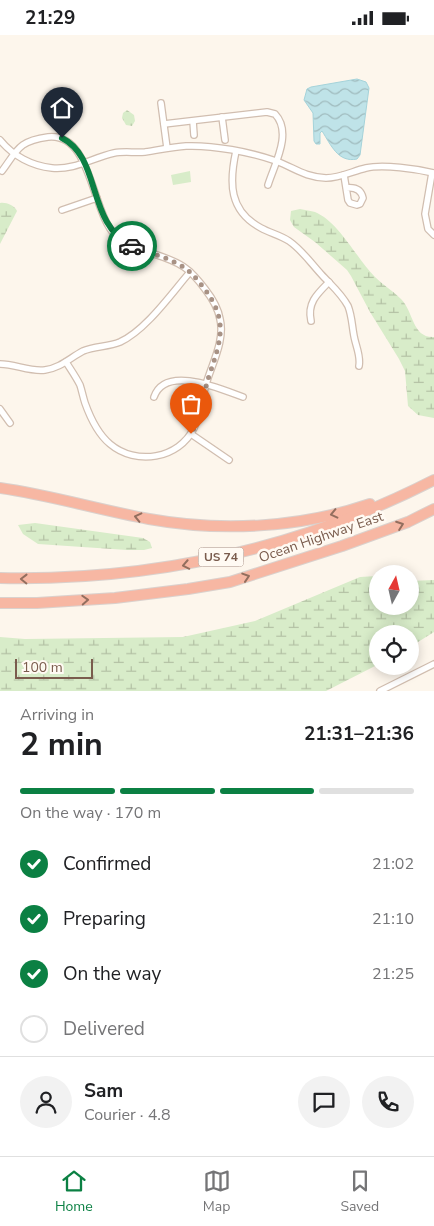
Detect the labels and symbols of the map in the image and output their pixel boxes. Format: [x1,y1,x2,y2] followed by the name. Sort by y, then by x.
[41,87,83,138] pin
[107,221,157,271] courier
[170,383,212,434] pin
[256,507,386,567] street label: Ocean Highway East
[329,508,338,519] one-way arrow
[133,512,142,522] one-way arrow
[395,521,403,531] one-way arrow
[198,547,244,567] road number: US 74
[181,559,190,569] one-way arrow
[369,565,419,615] north arrow
[241,572,249,582] one-way arrow
[20,574,28,584] one-way arrow
[81,594,89,605] one-way arrow
[15,656,92,679] scale bar

